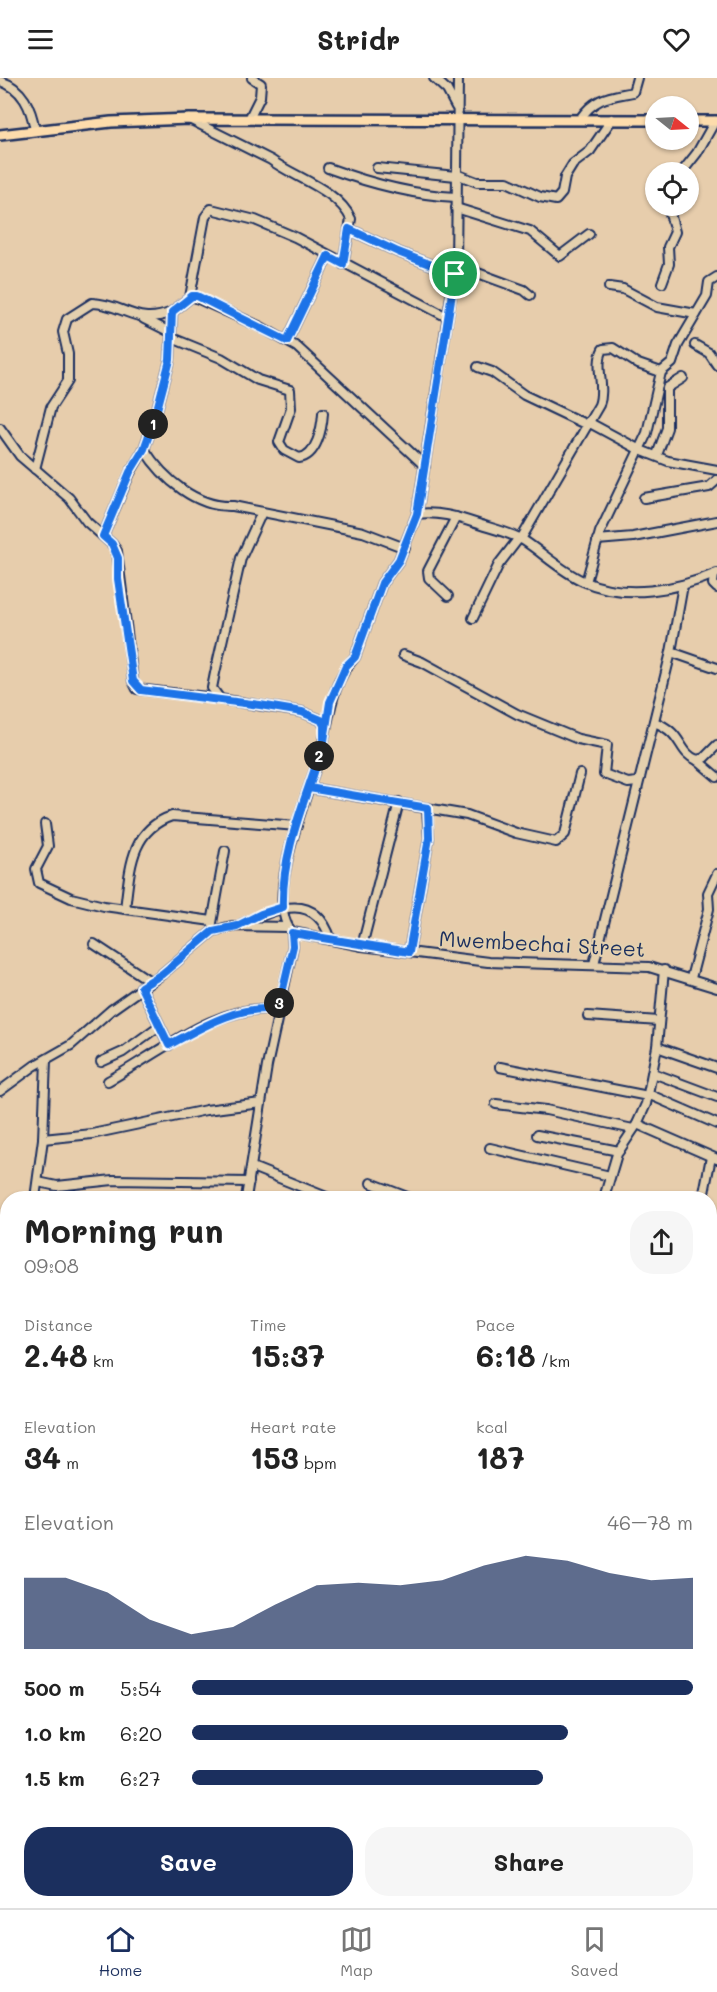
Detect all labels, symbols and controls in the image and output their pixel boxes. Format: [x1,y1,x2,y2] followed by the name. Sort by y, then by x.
[317,22,400,57] text: Stridr
[24,23,57,56] icon: menu
[660,23,693,56] icon: heart
[645,96,699,150] north arrow
[645,96,699,216] map controls
[645,162,699,216] button: locate
[429,248,480,299] pin
[438,257,471,290] icon: arrive
[138,409,168,439] pin: 1
[149,413,157,434] text: 1
[304,741,334,771] pin: 2
[315,745,323,766] text: 2
[438,924,646,962] street label: Mwembechai Street
[264,988,294,1018] pin: 3
[274,992,284,1013] text: 3
[24,1208,224,1251] text: Morning run
[630,1211,693,1274] button: share
[24,1252,79,1278] text: 09:08
[24,1314,93,1335] text: Distance
[250,1314,286,1335] text: Time
[476,1314,515,1335] text: Pace
[24,1335,88,1375] text: 2.48
[250,1335,325,1375] text: 15:37
[476,1335,536,1375] text: 6:18
[88,1350,114,1371] text: km
[536,1350,570,1371] text: /km
[24,1416,96,1437] text: Elevation
[250,1416,336,1437] text: Heart rate
[476,1416,508,1437] text: kcal
[24,1437,61,1477] text: 34
[250,1437,299,1477] text: 153
[476,1437,525,1477] text: 187
[61,1452,79,1473] text: m
[299,1452,337,1473] text: bpm
[24,1509,114,1535] text: Elevation
[607,1509,693,1535] text: 46–78 m
[24,1675,84,1701] text: 500 m
[120,1675,161,1701] text: 5:54
[24,1720,86,1746] text: 1.0 km
[120,1720,162,1746] text: 6:20
[24,1765,85,1791] text: 1.5 km
[120,1765,161,1791] text: 6:27
[24,1827,353,1896] button: Save
[365,1827,693,1896] button: Share
[99,1923,142,1980] tab: Home
[340,1923,373,1980] tab: Map
[571,1923,618,1980] tab: Saved

